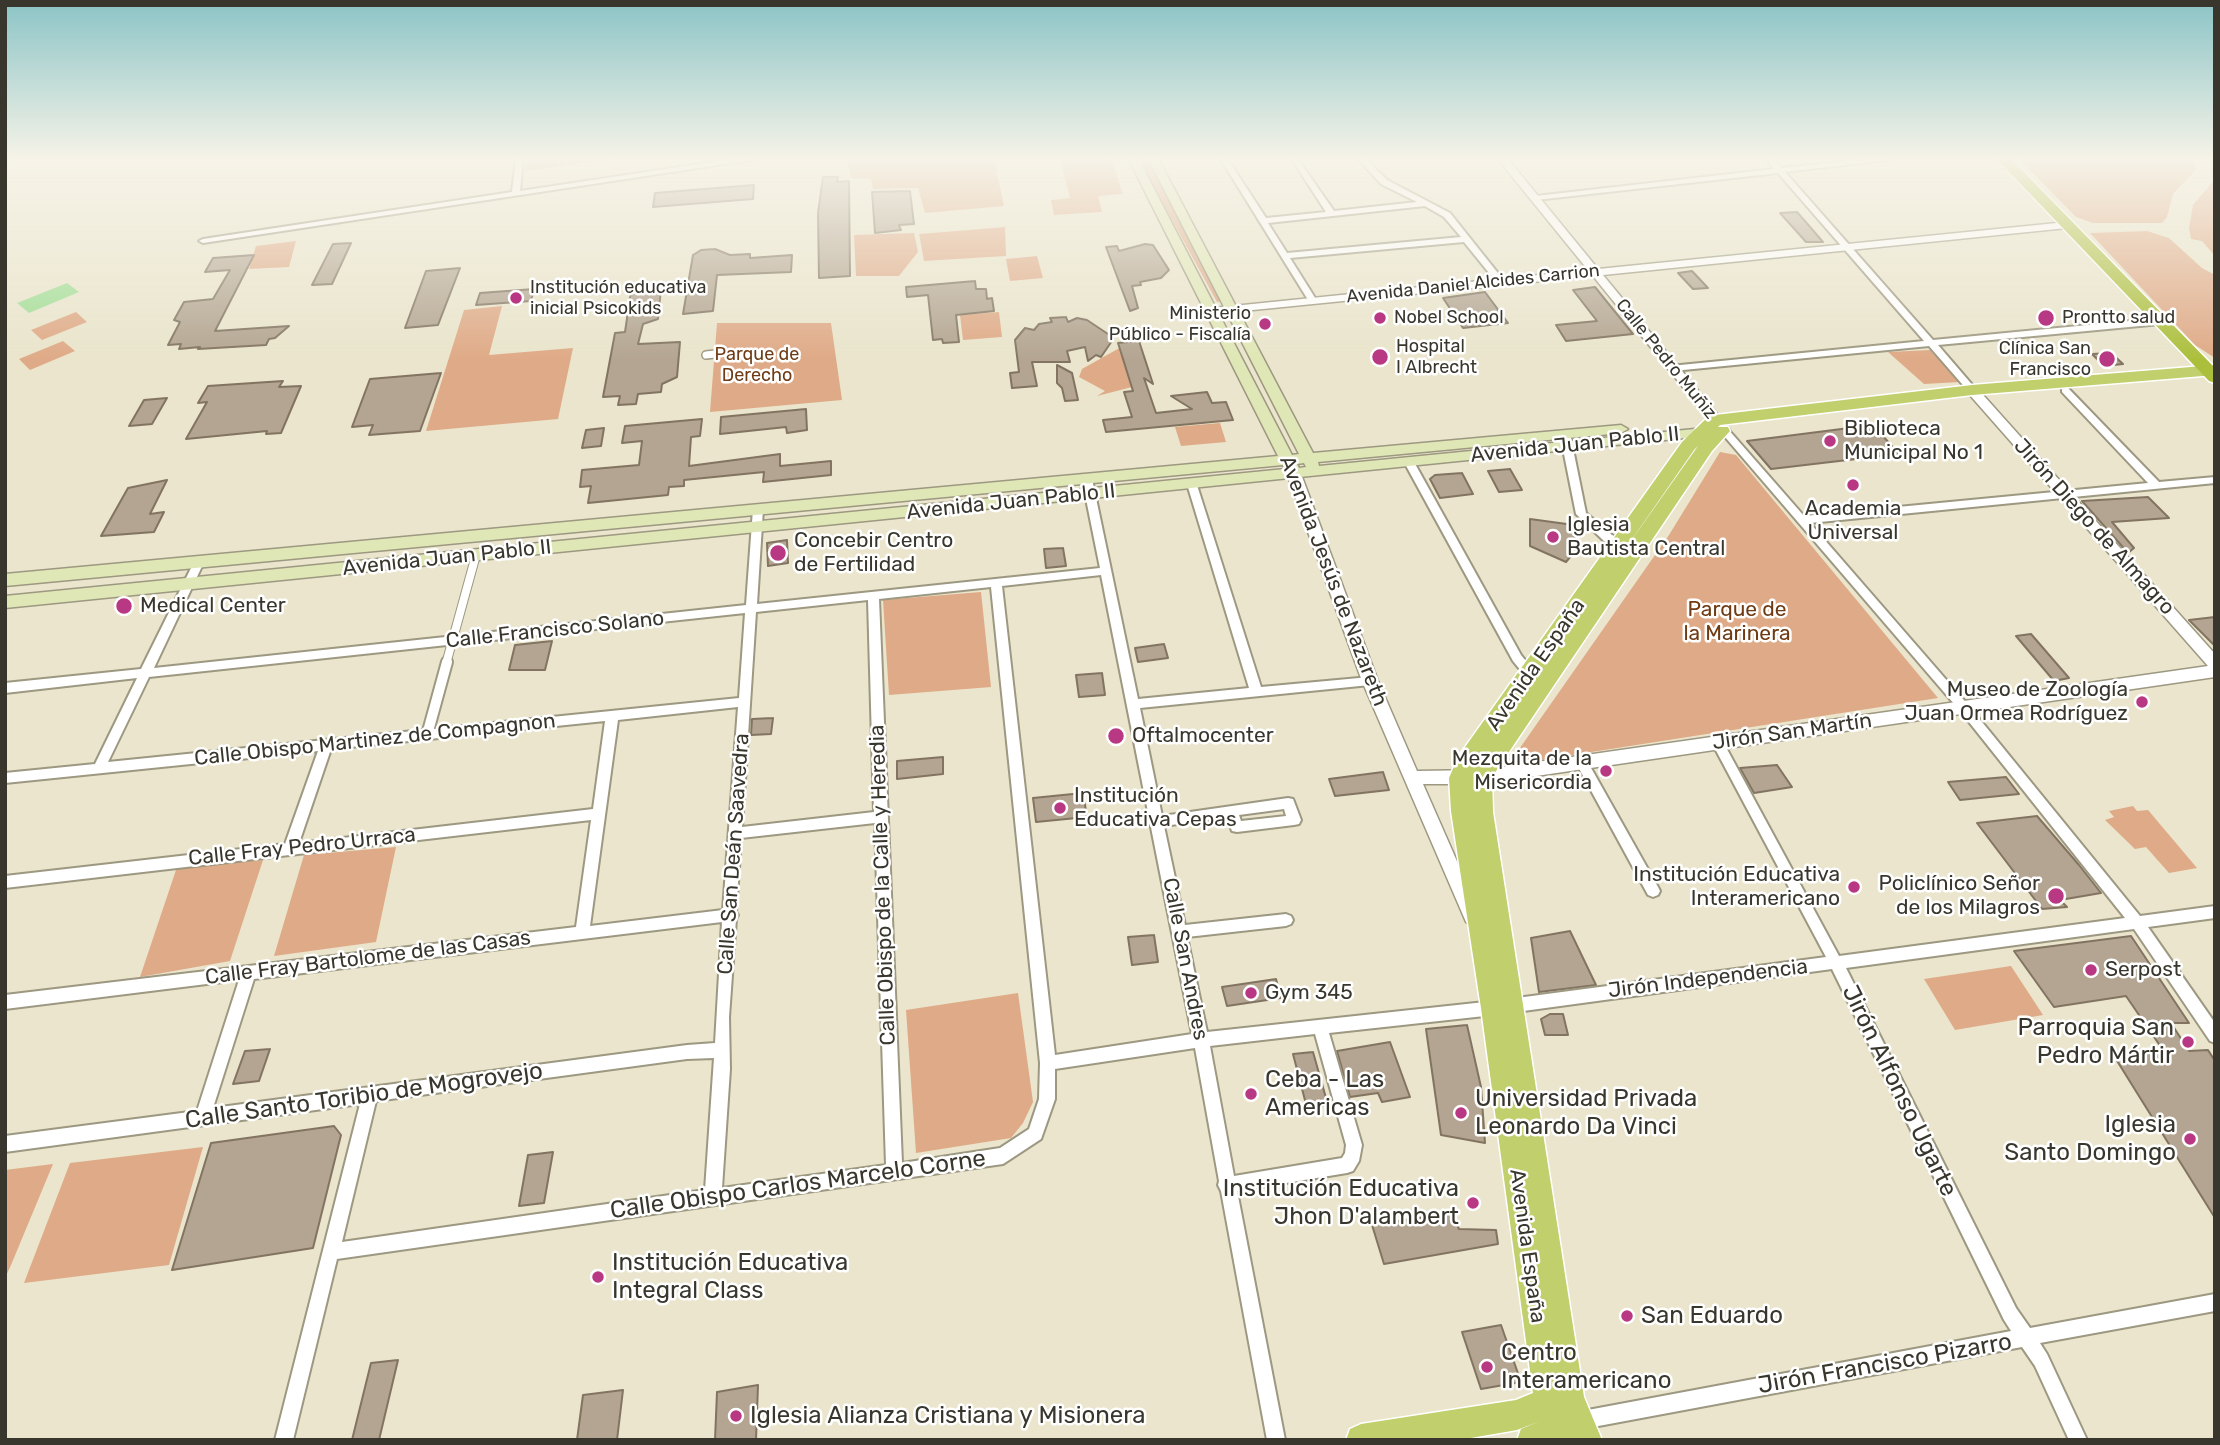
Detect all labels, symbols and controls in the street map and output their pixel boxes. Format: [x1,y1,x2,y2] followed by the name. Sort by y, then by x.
[1345,260,1601,308] street label: Avenida Daniel Alcides Carrion
[530,277,707,320] place label: Institución educativa inicial Psicokids
[508,290,524,306] marker: Institución educativa inicial Psicokids
[1611,295,1721,423] street label: Calle Pedro Muñiz
[1109,303,1251,346] place label: Ministerio Público - Fiscalía
[1394,307,1504,329] place label: Nobel School
[2062,307,2175,329] place label: Prontto salud
[2036,308,2056,328] marker: Prontto salud
[1372,310,1388,326] marker: Nobel School
[1257,316,1273,332] marker: Ministerio Público - Fiscalía
[1396,336,1477,378] place label: Hospital I Albrecht
[1999,338,2091,380] place label: Clínica San Francisco
[715,344,799,386] park label: Parque de Derecho
[1370,347,1390,367] marker: Hospital I Albrecht
[2097,349,2117,369] marker: Clínica San Francisco
[1844,416,1983,466] place label: Biblioteca Municipal No 1
[1469,421,1681,469] street label: Avenida Juan Pablo II
[1822,433,1838,449] marker: Biblioteca Municipal No 1
[2008,434,2180,620] street label: Jirón Diego de Almagro
[1274,452,1392,710] street label: Avenida Jesús de Nazareth
[1845,477,1861,493] marker: Academia Universal
[905,478,1117,526] street label: Avenida Juan Pablo II
[1805,496,1901,546] place label: Academia Universal
[1567,512,1725,562] place label: Iglesia Bautista Central
[794,528,953,578] place label: Concebir Centro de Fertilidad
[1545,529,1561,545] marker: Iglesia Bautista Central
[341,534,553,582] street label: Avenida Juan Pablo II
[768,543,788,563] marker: Concebir Centro de Fertilidad
[140,593,286,619] place label: Medical Center
[1481,594,1591,736] street label: Avenida España
[114,596,134,616] marker: Medical Center
[1683,597,1791,647] park label: Parque de la Marinera
[445,606,665,654] street label: Calle Francisco Solano
[1904,677,2128,727] place label: Museo de Zoología Juan Ormea Rodríguez
[2134,694,2150,710] marker: Museo de Zoología Juan Ormea Rodríguez
[193,708,557,772] street label: Calle Obispo Martinez de Compagnon
[1711,708,1873,756] street label: Jirón San Martín
[1132,723,1274,749] place label: Oftalmocenter
[865,724,901,1046] street label: Calle Obispo de la Calle y Heredia
[1106,726,1126,746] marker: Oftalmocenter
[713,732,755,976] street label: Calle San Deán Saavedra
[1452,746,1592,796] place label: Mezquita de la Misericordia
[1598,763,1614,779] marker: Mezquita de la Misericordia
[1074,783,1237,833] place label: Institución Educativa Cepas
[1052,800,1068,816] marker: Institución Educativa Cepas
[187,823,417,871] street label: Calle Fray Pedro Urraca
[1633,862,1840,912] place label: Institución Educativa Interamericano
[1878,871,2040,921] place label: Policlínico Señor de los Milagros
[1157,876,1213,1042] street label: Calle San Andres
[1846,879,1862,895] marker: Institución Educativa Interamericano
[2046,886,2066,906] marker: Policlínico Señor de los Milagros
[204,926,532,990] street label: Calle Fray Bartolome de las Casas
[1607,954,1809,1004] street label: Jirón Independencia
[2105,957,2181,983] place label: Serpost
[2083,962,2099,978] marker: Serpost
[1265,980,1353,1006] place label: Gym 345
[1835,981,1963,1201] street label: Jirón Alfonso Ugarte
[1243,985,1259,1001] marker: Gym 345
[2017,1014,2174,1070] place label: Parroquia San Pedro Mártir
[2180,1034,2196,1050] marker: Parroquia San Pedro Mártir
[183,1057,545,1135] street label: Calle Santo Toribio de Mogrovejo
[1265,1066,1384,1122] place label: Ceba - Las Americas
[1475,1085,1697,1141] place label: Universidad Privada Leonardo Da Vinci
[1243,1086,1259,1102] marker: Ceba - Las Americas
[1453,1105,1469,1121] marker: Universidad Privada Leonardo Da Vinci
[2004,1111,2176,1167] place label: Iglesia Santo Domingo
[2182,1131,2198,1147] marker: Iglesia Santo Domingo
[608,1144,988,1226] street label: Calle Obispo Carlos Marcelo Corne
[1504,1167,1550,1325] street label: Avenida España
[1223,1175,1459,1231] place label: Institución Educativa Jhon D'alambert
[1465,1195,1481,1211] marker: Institución Educativa Jhon D'alambert
[612,1249,848,1305] place label: Institución Educativa Integral Class
[590,1269,606,1285] marker: Institución Educativa Integral Class
[1641,1302,1783,1330] place label: San Eduardo
[1619,1308,1635,1324] marker: San Eduardo
[1756,1327,2014,1401] street label: Jirón Francisco Pizarro
[1501,1339,1671,1395] place label: Centro Interamericano
[1479,1359,1495,1375] marker: Centro Interamericano
[750,1402,1145,1430] place label: Iglesia Alianza Cristiana y Misionera
[728,1408,744,1424] marker: Iglesia Alianza Cristiana y Misionera

